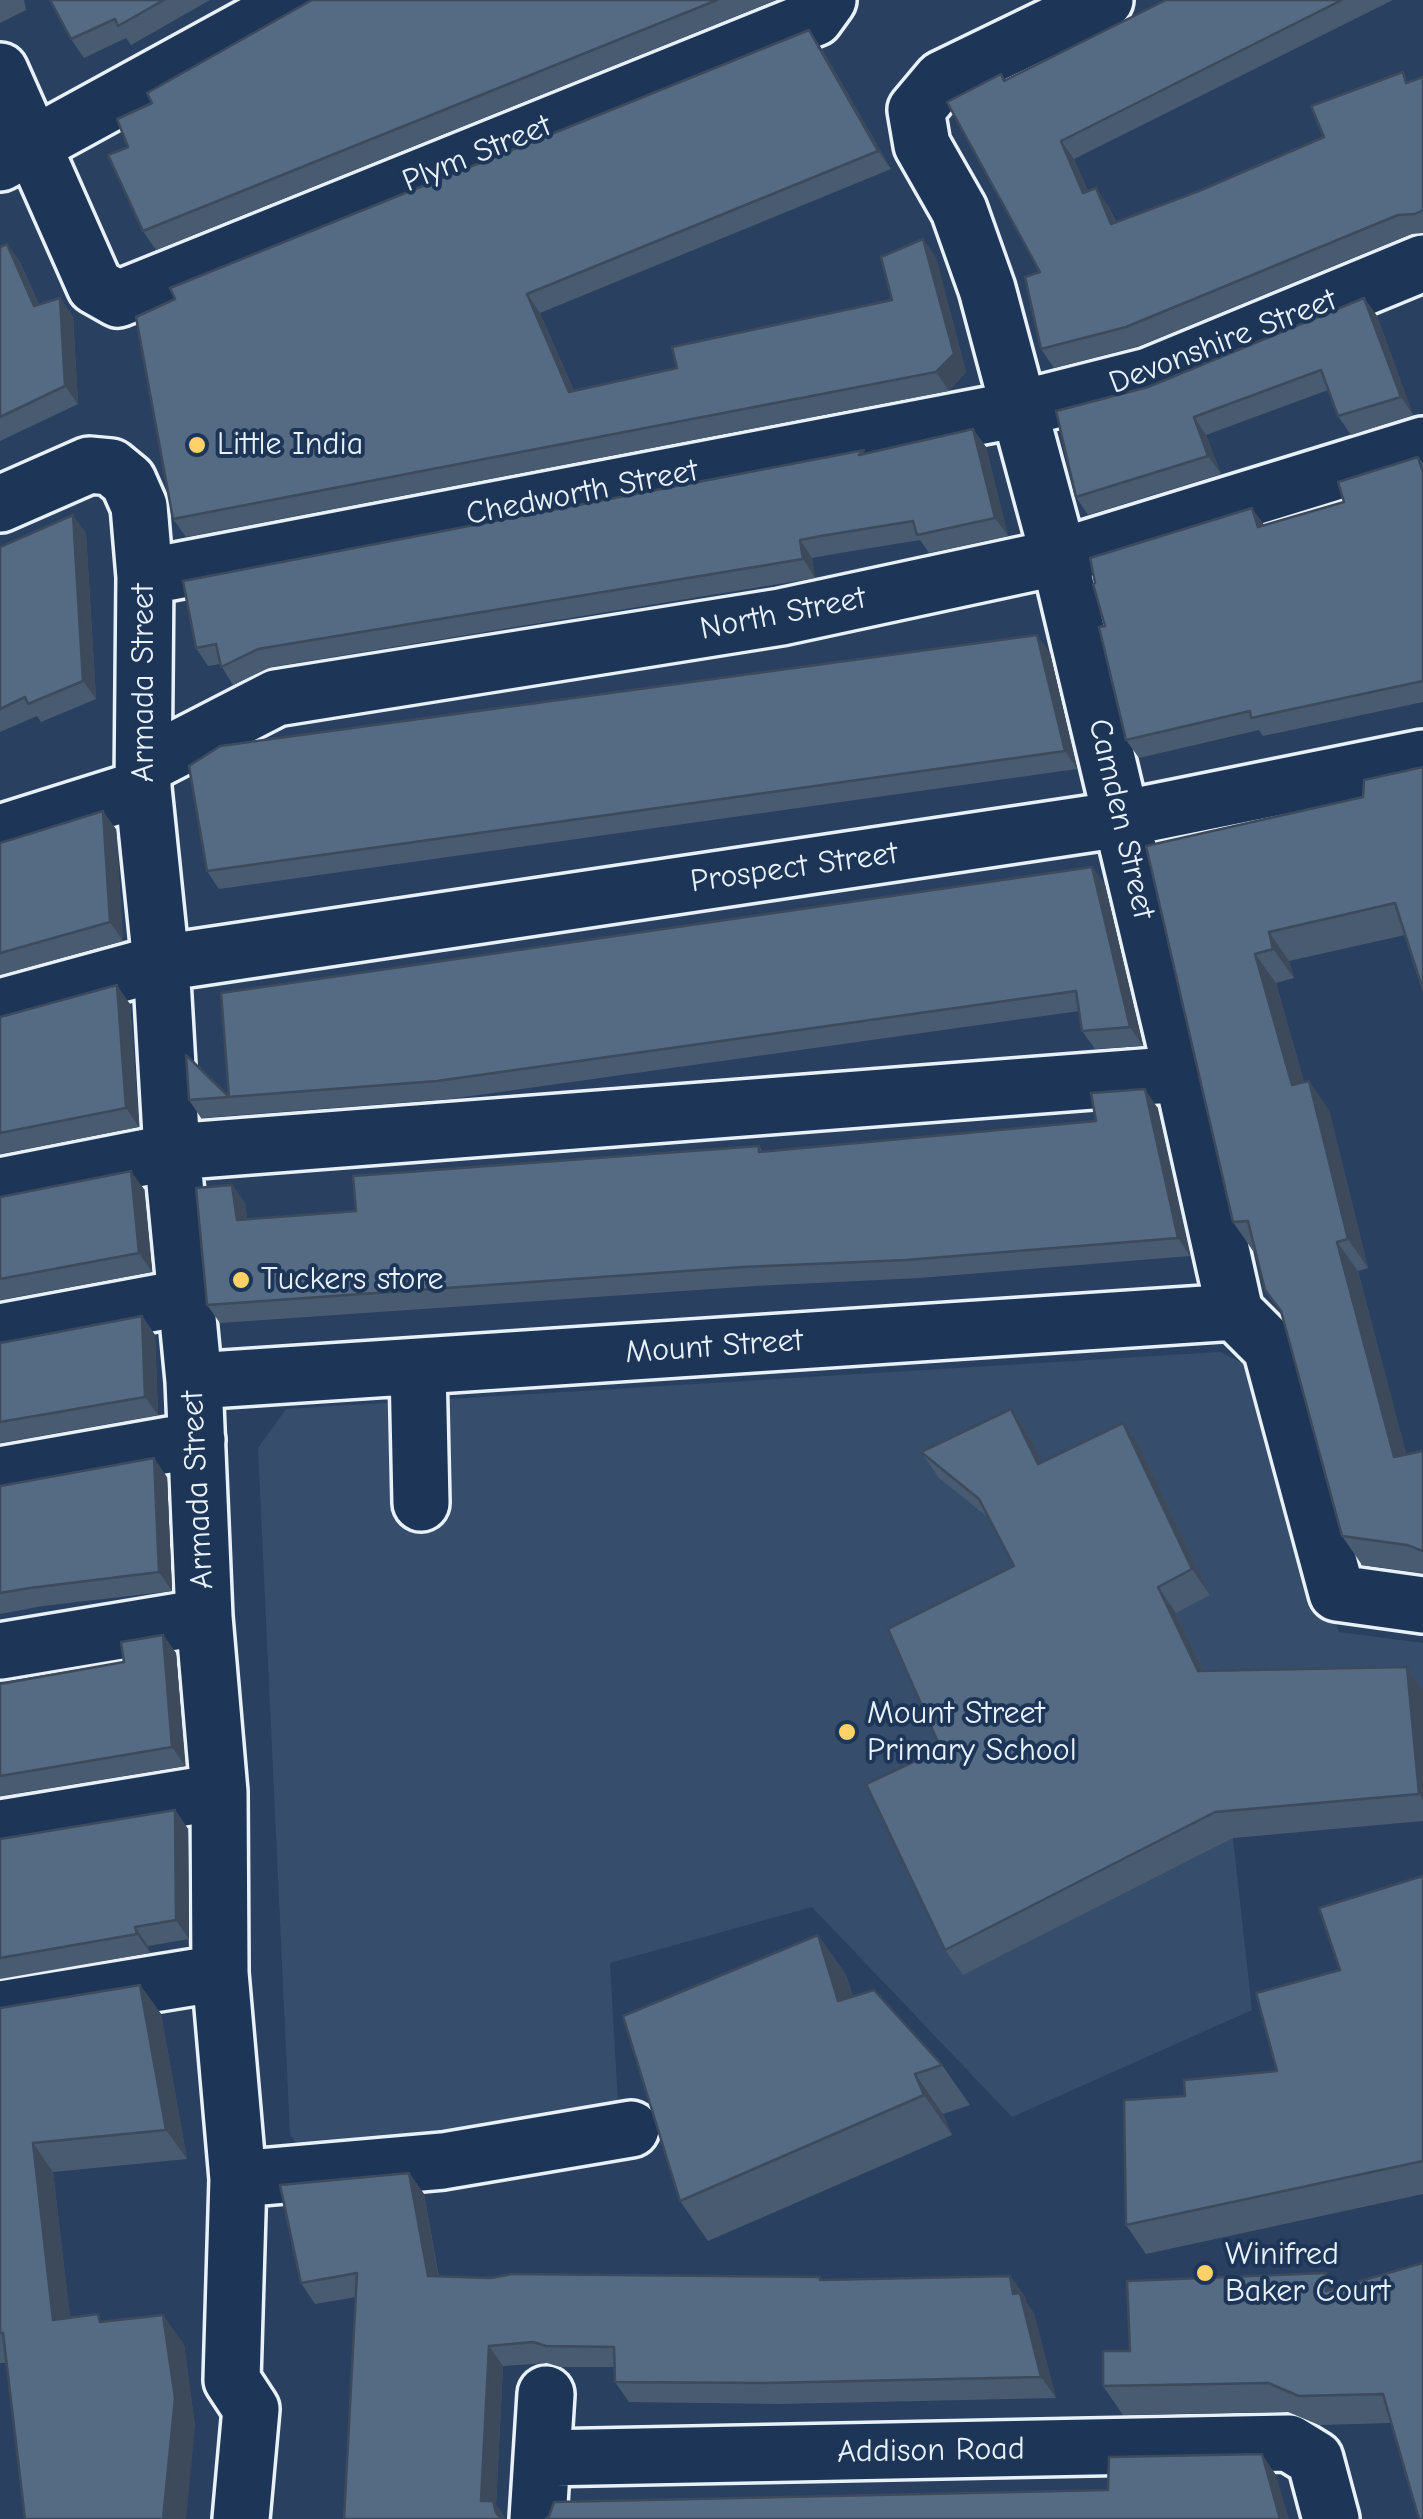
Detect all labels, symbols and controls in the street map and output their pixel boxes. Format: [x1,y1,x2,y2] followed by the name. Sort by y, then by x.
[397,107,557,201] street label: Plym Street
[1104,281,1342,403] street label: Devonshire Street
[217,426,363,464] place label: Little India
[186,434,208,456] marker: Little India
[463,452,701,534] street label: Chedworth Street
[697,579,869,649] street label: North Street
[125,584,163,782] street label: Armada Street
[1079,715,1163,923] street label: Camden Street
[688,834,900,902] street label: Prospect Street
[261,1261,444,1299] place label: Tuckers store
[230,1269,252,1291] marker: Tuckers store
[624,1322,804,1372] street label: Mount Street
[174,1390,222,1590] street label: Armada Street
[867,1695,1077,1770] place label: Mount Street Primary School
[836,1721,858,1743] marker: Mount Street Primary School
[1225,2236,1390,2311] place label: Winifred Baker Court
[1194,2262,1216,2284] marker: Winifred Baker Court
[837,2430,1025,2472] street label: Addison Road

